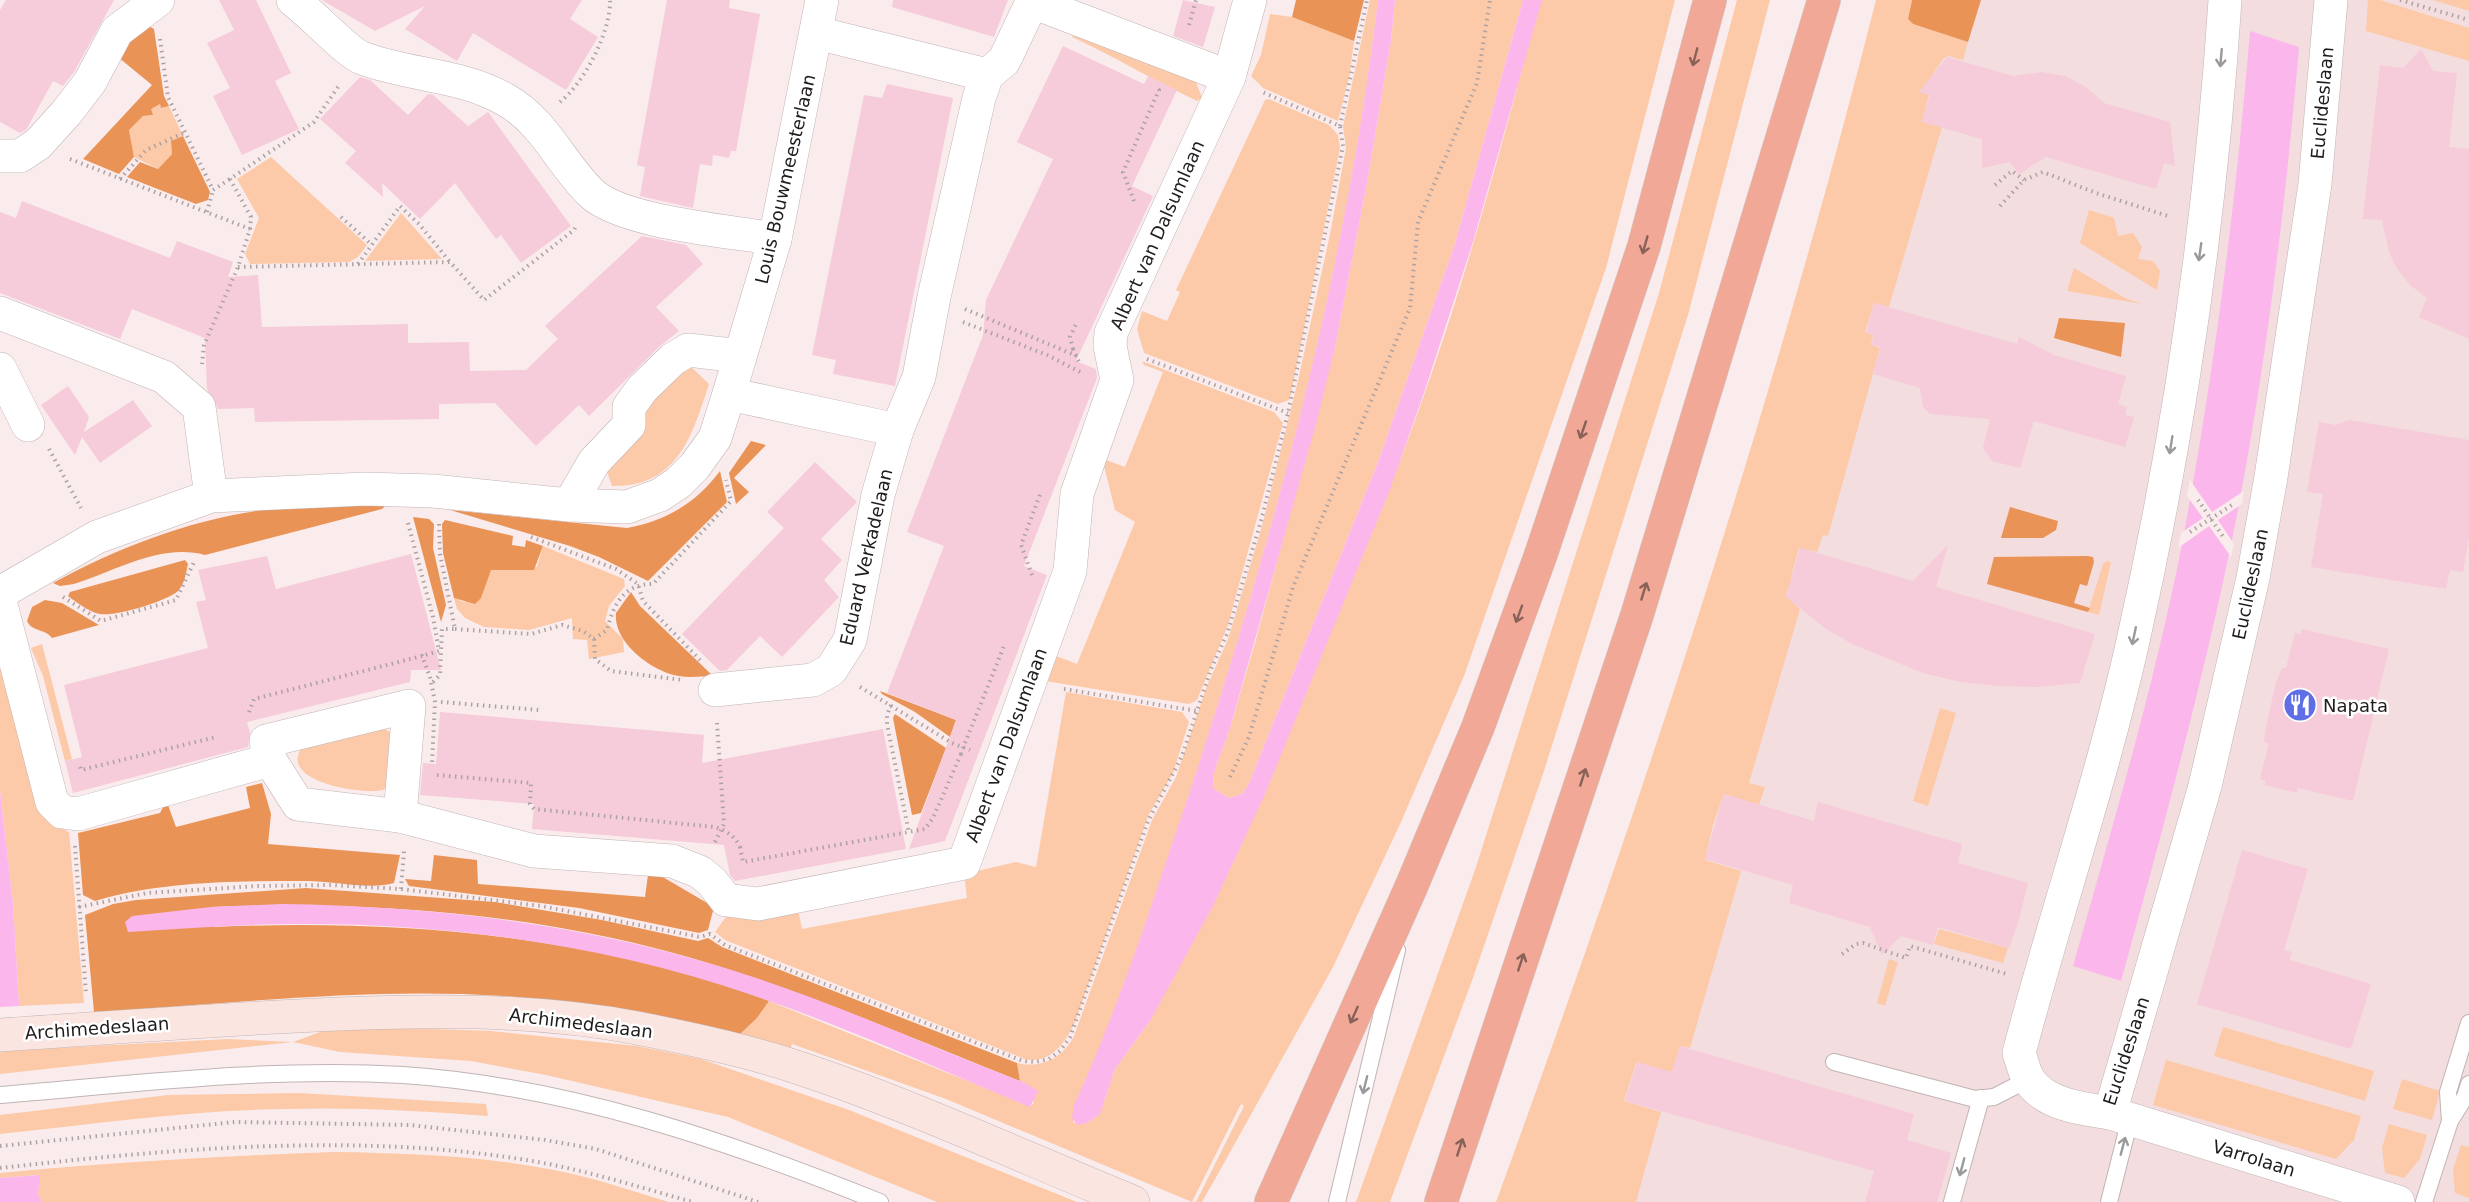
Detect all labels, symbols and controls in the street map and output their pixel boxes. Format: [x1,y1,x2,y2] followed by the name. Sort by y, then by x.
[2307,46,2337,160] street label: Euclideslaan
[1688,47,1700,66] one-way arrow
[2215,48,2226,68] one-way arrow
[751,72,819,286] street label: Louis Bouwmeesterlaan
[1106,137,1208,333] street label: Albert van Dalsumlaan
[1638,235,1650,254] one-way arrow
[2195,242,2206,262] one-way arrow
[1576,420,1587,439] one-way arrow
[2165,435,2176,454] one-way arrow
[835,466,897,648] street label: Eduard Verkadelaan
[2228,527,2272,641] street label: Euclideslaan
[1639,582,1650,601] one-way arrow
[1513,604,1524,623] one-way arrow
[2128,626,2139,646] one-way arrow
[961,645,1051,845] street label: Albert van Dalsumlaan
[2282,687,2318,723] restaurant icon: Napata
[2323,695,2388,716] place label: Napata
[1578,768,1589,787] one-way arrow
[1517,953,1528,971] one-way arrow
[2099,994,2153,1108] street label: Euclideslaan
[508,1004,654,1042] street label: Archimedeslaan
[1348,1006,1359,1024] one-way arrow
[24,1012,170,1044] street label: Archimedeslaan
[1358,1075,1370,1094] one-way arrow
[2210,1135,2298,1181] street label: Varrolaan
[2118,1137,2130,1156] one-way arrow
[1455,1138,1466,1156] one-way arrow
[1956,1157,1967,1176] one-way arrow

